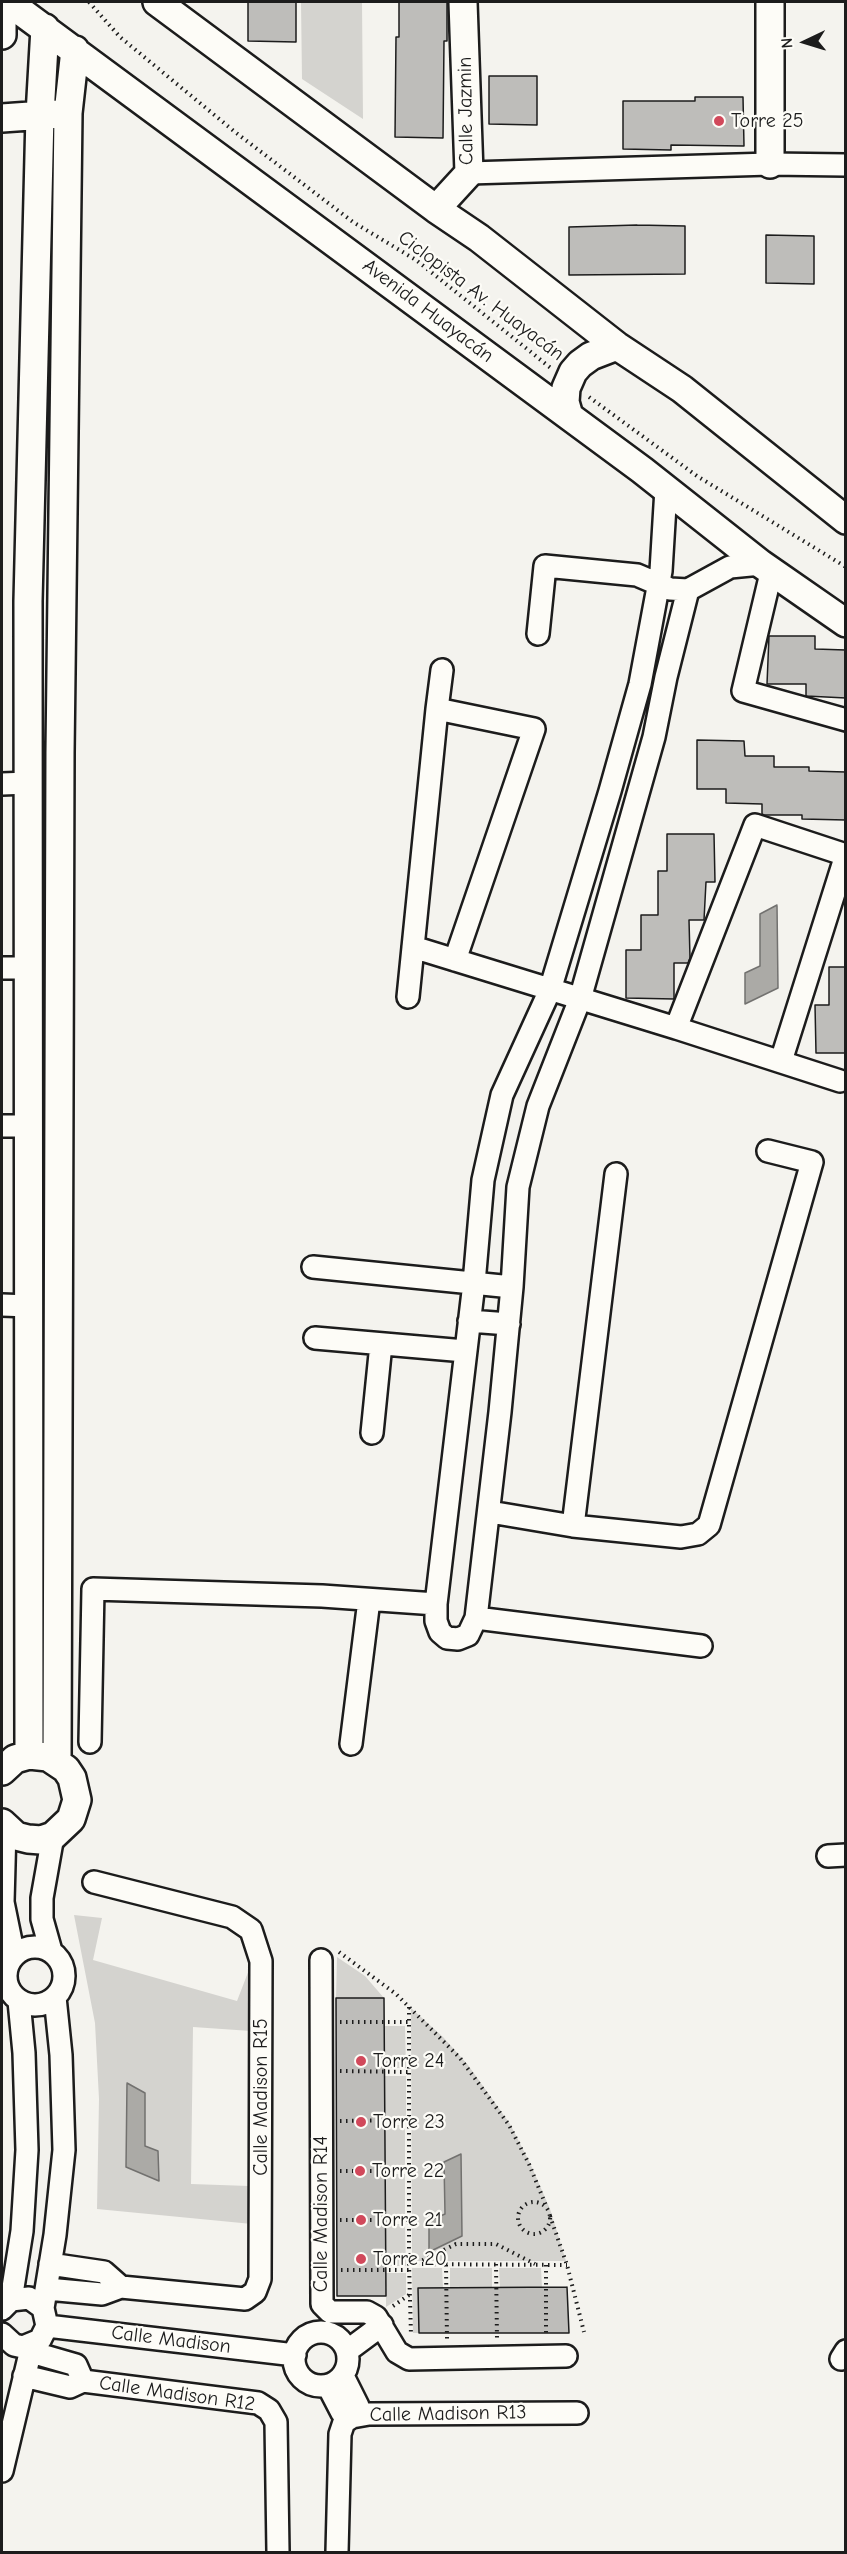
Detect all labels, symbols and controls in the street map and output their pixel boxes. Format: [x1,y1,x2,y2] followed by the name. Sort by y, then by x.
[775,12,835,72] north arrow
[778,37,796,49] text: N
[453,57,479,165] street label: Calle Jazmin
[731,109,804,133] place label: Torre 25
[712,114,726,128] marker: Torre 25
[393,226,569,366] street label: Ciclopista Av. Huayacán
[358,254,498,368] street label: Avenida Huayacán
[249,2018,273,2176] street label: Calle Madison R15
[373,2049,444,2073] place label: Torre 24
[354,2054,368,2068] marker: Torre 24
[373,2110,445,2134] place label: Torre 23
[354,2115,368,2129] marker: Torre 23
[309,2136,333,2292] street label: Calle Madison R14
[372,2159,444,2183] place label: Torre 22
[353,2164,367,2178] marker: Torre 22
[373,2208,443,2232] place label: Torre 21
[354,2213,368,2227] marker: Torre 21
[373,2247,447,2271] place label: Torre 20
[354,2252,368,2266] marker: Torre 20
[110,2321,232,2359] street label: Calle Madison
[98,2371,256,2417] street label: Calle Madison R12
[369,2401,527,2427] street label: Calle Madison R13

